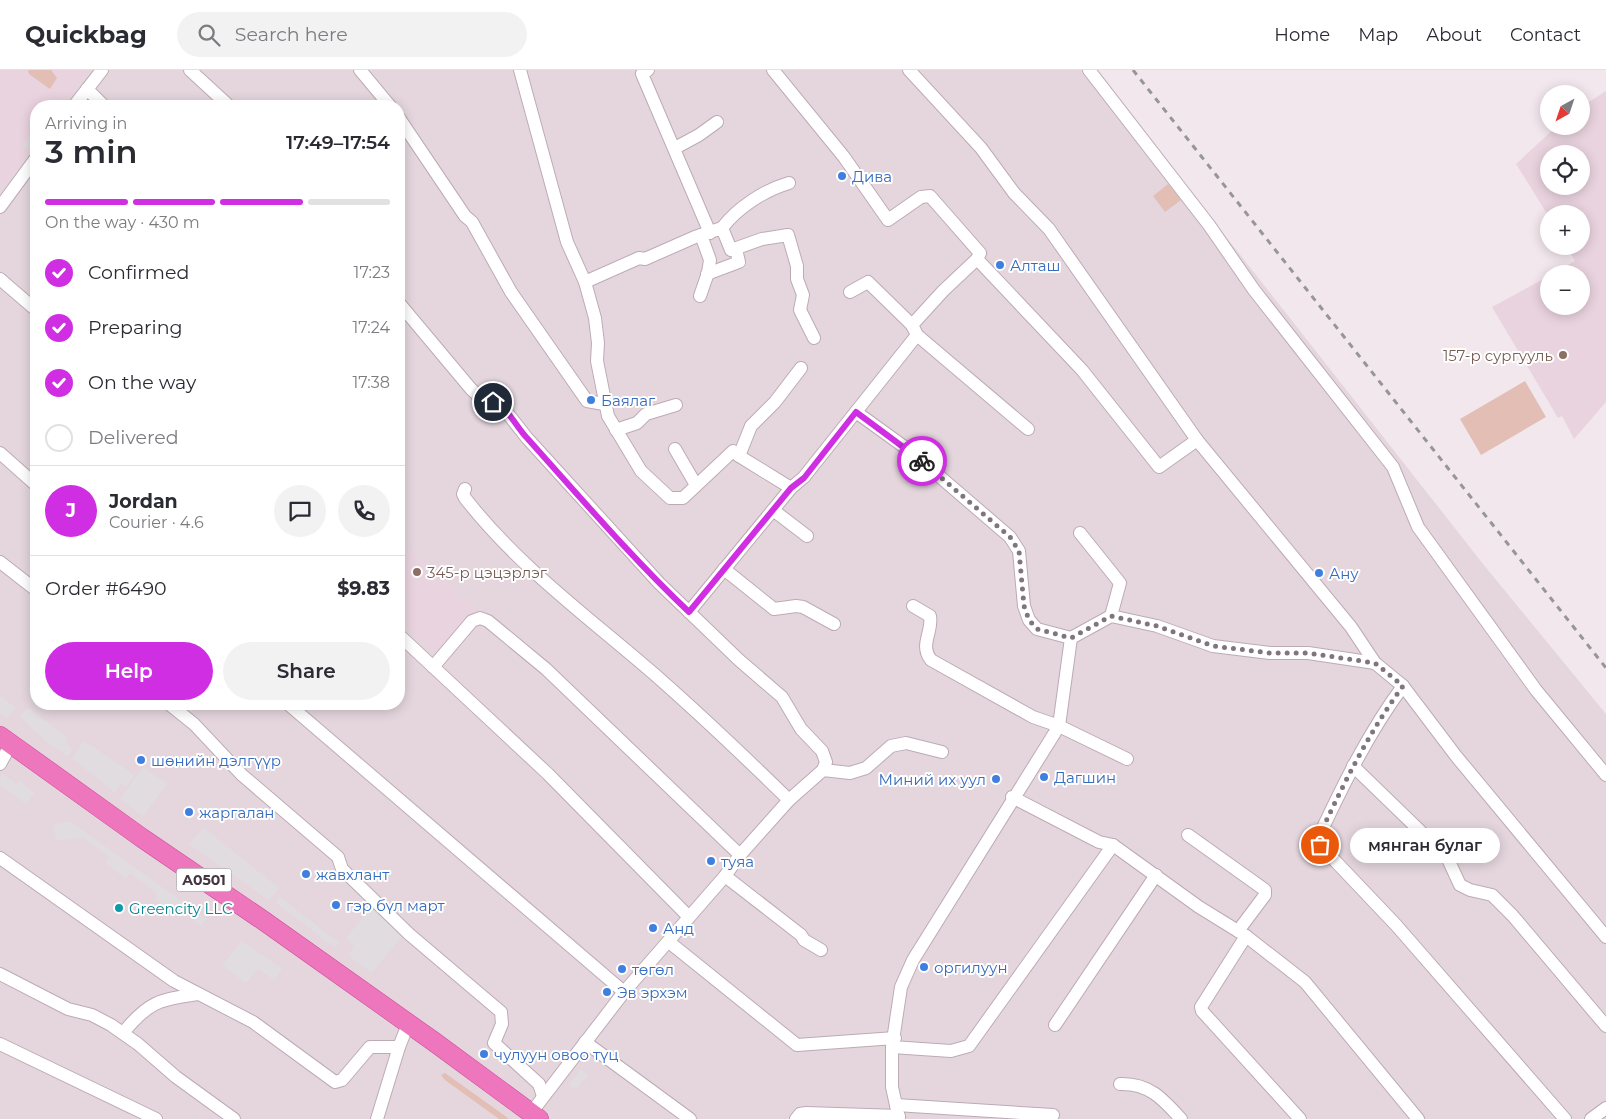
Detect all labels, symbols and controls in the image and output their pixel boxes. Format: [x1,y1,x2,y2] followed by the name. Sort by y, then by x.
[177,12,527,57] search box
[25,20,147,49] text: Quickbag
[195,21,223,49] icon: search
[235,23,348,46] text: Search here
[1274,24,1330,46] text: Home
[1358,24,1398,46] text: Map
[1426,24,1482,46] text: About
[1510,24,1581,46] text: Contact
[1540,85,1590,135] north arrow
[1540,85,1590,315] map controls
[45,114,127,133] text: Arriving in
[286,131,390,154] text: 17:49–17:54
[45,132,137,171] text: 3 min
[1540,145,1590,195] button: locate
[852,167,892,186] place label: Дива
[836,170,848,182] marker: Дива
[1540,205,1590,255] button: +
[45,213,200,232] text: On the way · 430 m
[1010,256,1060,275] place label: Алташ
[45,259,73,287] icon: check
[994,259,1006,271] marker: Алташ
[88,261,189,284] text: Confirmed
[354,263,390,282] text: 17:23
[1540,265,1590,315] button: −
[45,314,73,342] icon: check
[88,316,183,339] text: Preparing
[352,318,390,337] text: 17:24
[1443,346,1553,365] place label: 157-р сургууль
[1557,349,1569,361] marker: 157-р сургууль
[45,369,73,397] icon: check
[88,371,196,394] text: On the way
[352,373,390,392] text: 17:38
[472,381,514,423] pin
[479,388,507,416] icon: home
[601,391,656,410] place label: Баялаг
[585,394,597,406] marker: Баялаг
[88,426,179,449] text: Delivered
[897,436,947,486] courier
[908,447,936,475] icon: bike
[274,485,326,537] button: chat
[338,485,390,537] button: phone
[109,490,178,513] text: Jordan
[66,499,76,522] text: J
[109,513,204,532] text: Courier · 4.6
[427,563,548,582] place label: 345-р цэцэрлэг
[1329,564,1359,583] place label: Ану
[411,566,423,578] marker: 345-р цэцэрлэг
[1313,567,1325,579] marker: Ану
[45,577,167,600] text: Order #6490
[337,577,390,600] text: $9.83
[45,642,213,700] button: Help
[223,642,390,700] button: Share
[151,751,281,770] place label: шөнийн дэлгүүр
[135,754,147,766] marker: шөнийн дэлгүүр
[1054,768,1116,787] place label: Дагшин
[879,770,986,789] place label: Миний их уул
[1038,771,1050,783] marker: Дагшин
[990,773,1002,785] marker: Миний их уул
[199,803,275,822] place label: жаргалан
[183,806,195,818] marker: жаргалан
[1299,824,1341,866] pin
[1350,828,1500,862] callout: мянган булаг
[1306,831,1334,859] icon: bag
[1368,836,1482,855] text: мянган булаг
[721,852,754,871] place label: туяа
[705,855,717,867] marker: туяа
[316,865,390,884] place label: жавхлант
[176,868,232,892] road number: A0501
[300,868,312,880] marker: жавхлант
[346,896,446,915] place label: гэр бүл март
[129,899,233,918] place label: Greencity LLC
[330,899,342,911] marker: гэр бүл март
[113,902,125,914] marker: Greencity LLC
[663,919,694,938] place label: Анд
[647,922,659,934] marker: Анд
[934,958,1008,977] place label: оргилуун
[632,960,674,979] place label: төгөл
[918,961,930,973] marker: оргилуун
[616,963,628,975] marker: төгөл
[617,983,688,1002] place label: Эв эрхэм
[601,986,613,998] marker: Эв эрхэм
[494,1045,619,1064] place label: чулуун овоо түц
[478,1048,490,1060] marker: чулуун овоо түц

